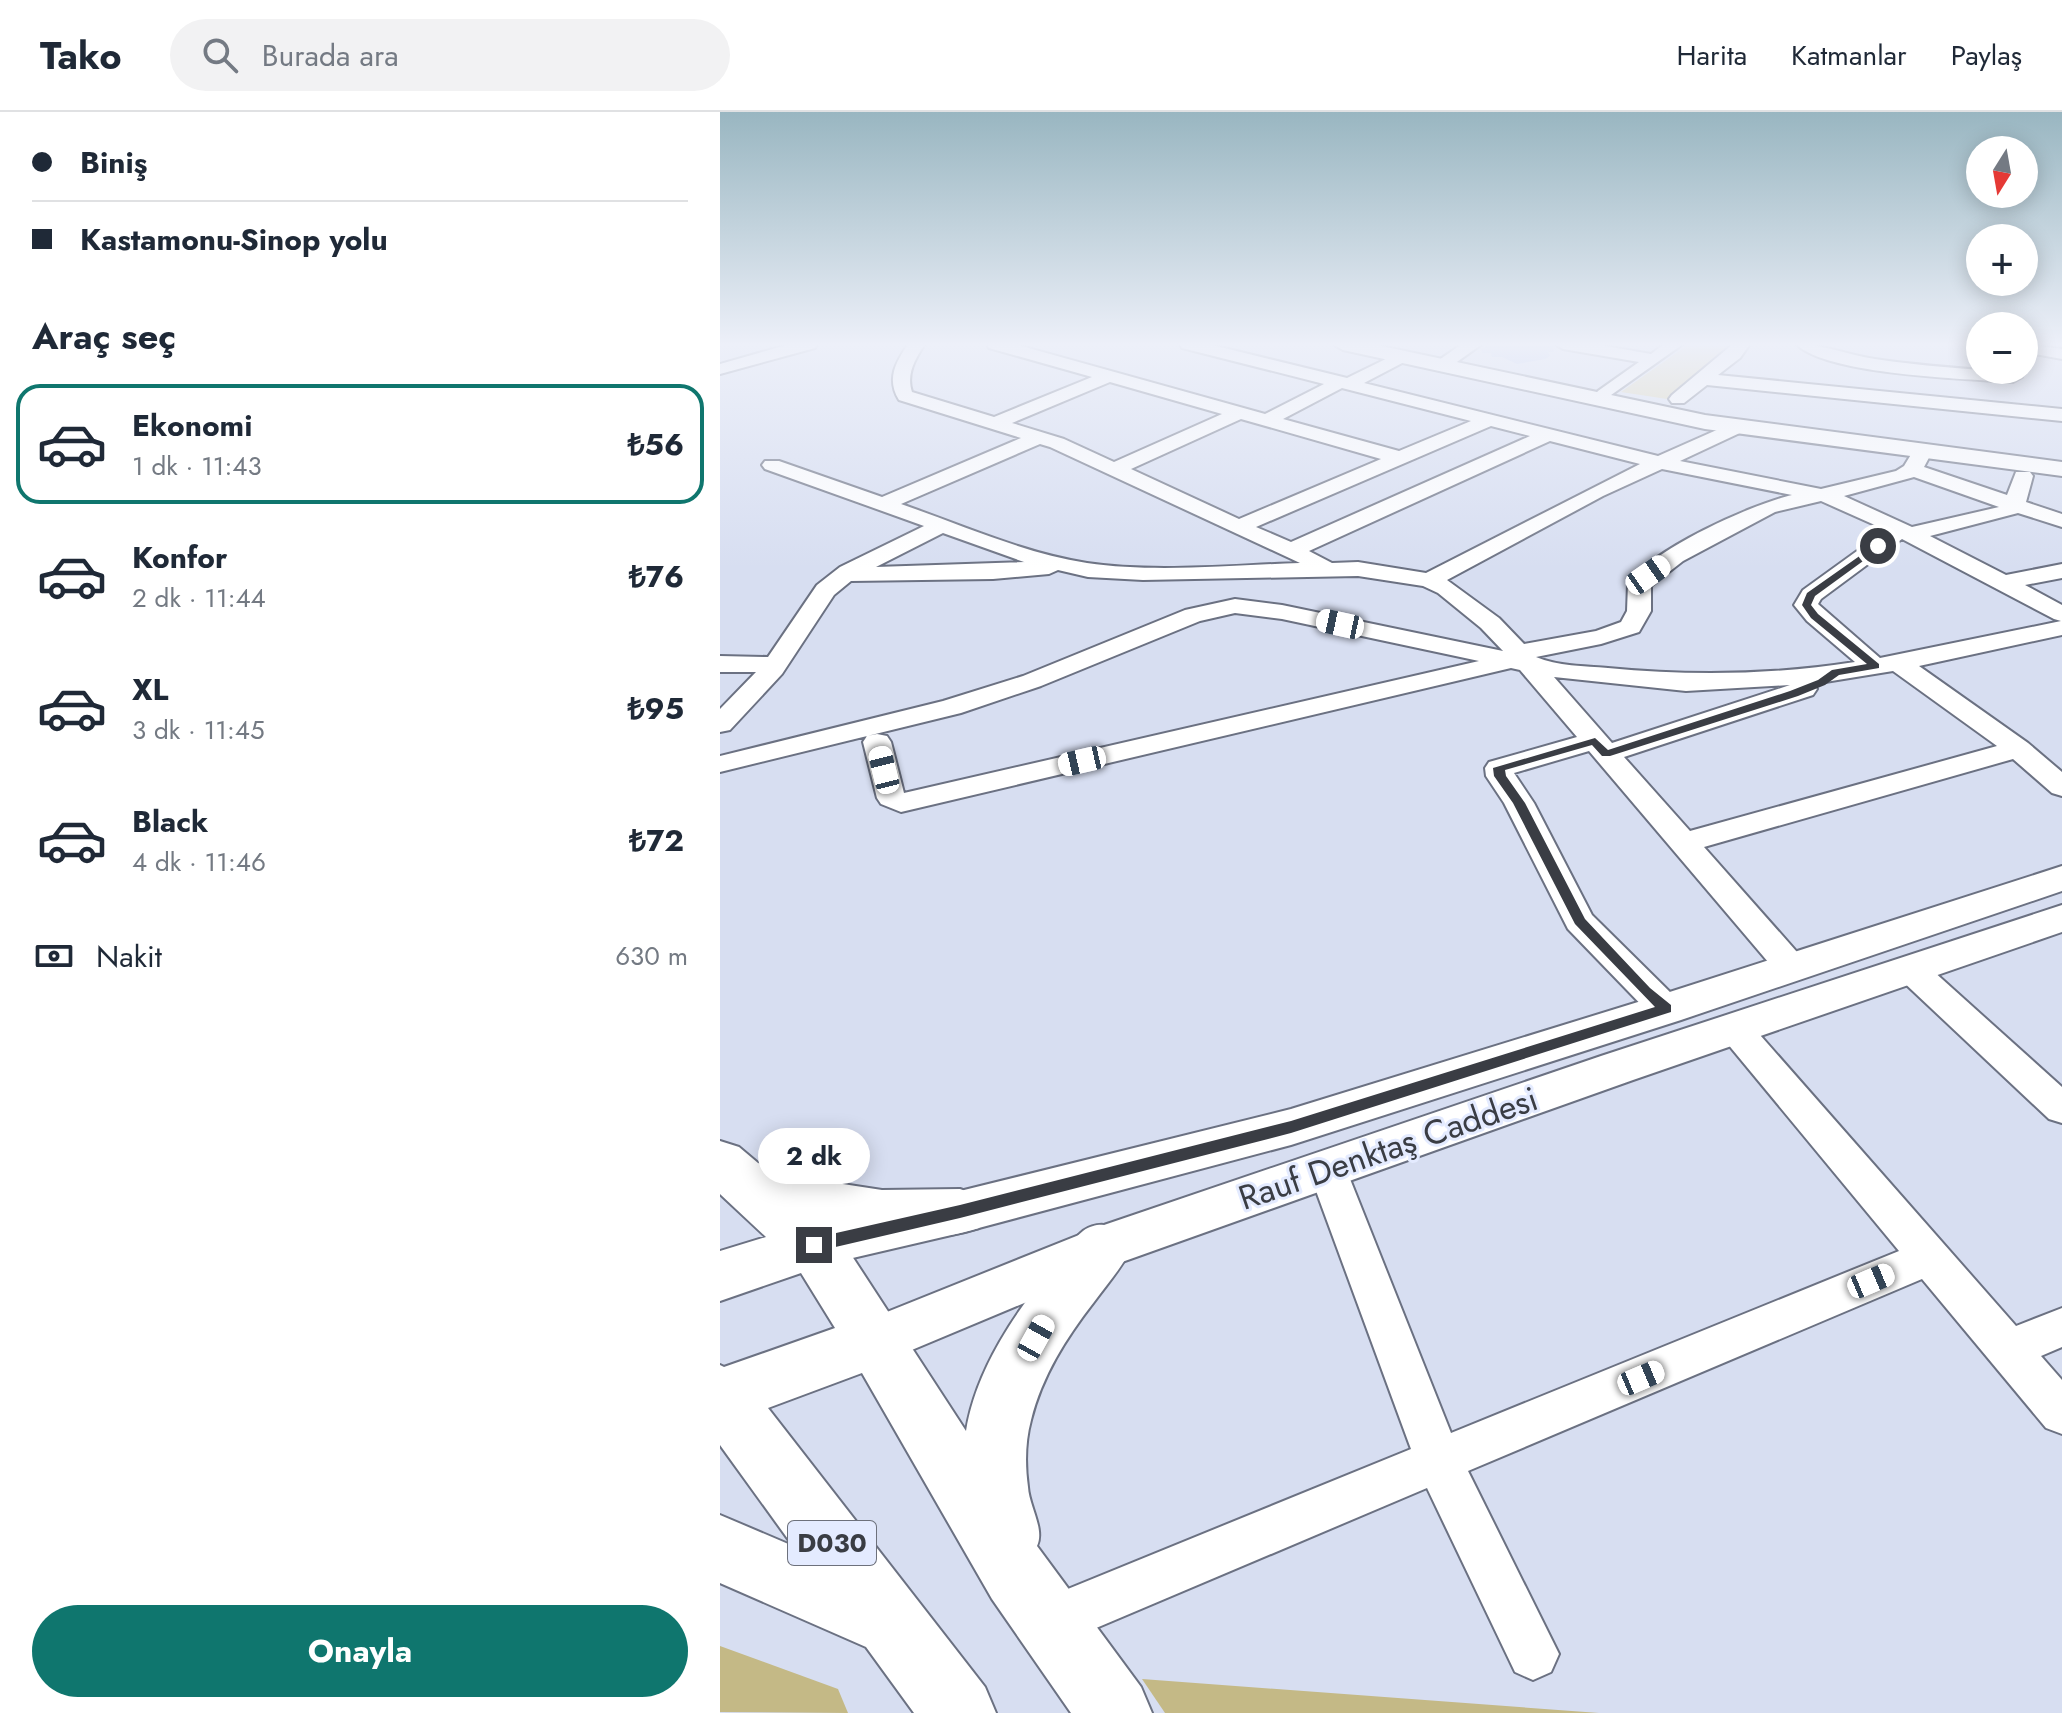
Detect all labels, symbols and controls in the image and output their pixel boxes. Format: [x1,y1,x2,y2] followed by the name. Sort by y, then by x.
[170,19,730,91] search box
[40,28,122,83] text: Tako
[198,33,242,77] icon: search
[262,34,399,77] text: Burada ara
[1677,35,1747,76] text: Harita
[1791,35,1907,76] text: Katmanlar
[1951,35,2022,76] text: Paylaş
[1966,136,2038,208] north arrow
[1966,136,2038,384] map controls
[80,141,147,184] text: Biniş
[80,218,388,261] text: Kastamonu-Sinop yolu
[1966,224,2038,296] button: +
[32,310,176,362] text: Araç seç
[1966,312,2038,384] button: −
[132,404,252,447] text: Ekonomi
[36,408,108,480] icon: car
[627,423,684,466] text: ₺56
[132,447,262,485] text: 1 dk · 11:43
[1860,528,1896,564] route start
[132,536,227,579] text: Konfor
[36,540,108,612] icon: car
[1621,551,1675,599] car
[629,555,684,598] text: ₺76
[132,579,266,617] text: 2 dk · 11:44
[1314,607,1366,641] car
[132,668,168,711] text: XL
[36,672,108,744] icon: car
[627,687,684,730] text: ₺95
[132,711,265,749] text: 3 dk · 11:45
[867,744,901,796] car
[1056,744,1108,778] car
[132,800,208,843] text: Black
[36,804,108,876] icon: car
[629,819,684,862] text: ₺72
[132,843,266,881] text: 4 dk · 11:46
[32,934,76,978] icon: cash
[96,935,162,978] text: Nakit
[615,937,688,975] text: 630 m
[1232,1074,1544,1223] street label: Rauf Denktaş Caddesi
[758,1129,870,1185] callout: 2 dk
[786,1137,842,1175] text: 2 dk
[796,1227,832,1263] route end
[1844,1261,1898,1301] car
[1014,1311,1058,1365] car
[1614,1358,1668,1398] car
[788,1521,876,1565] road number: D030
[32,1605,688,1697] button: Onayla

